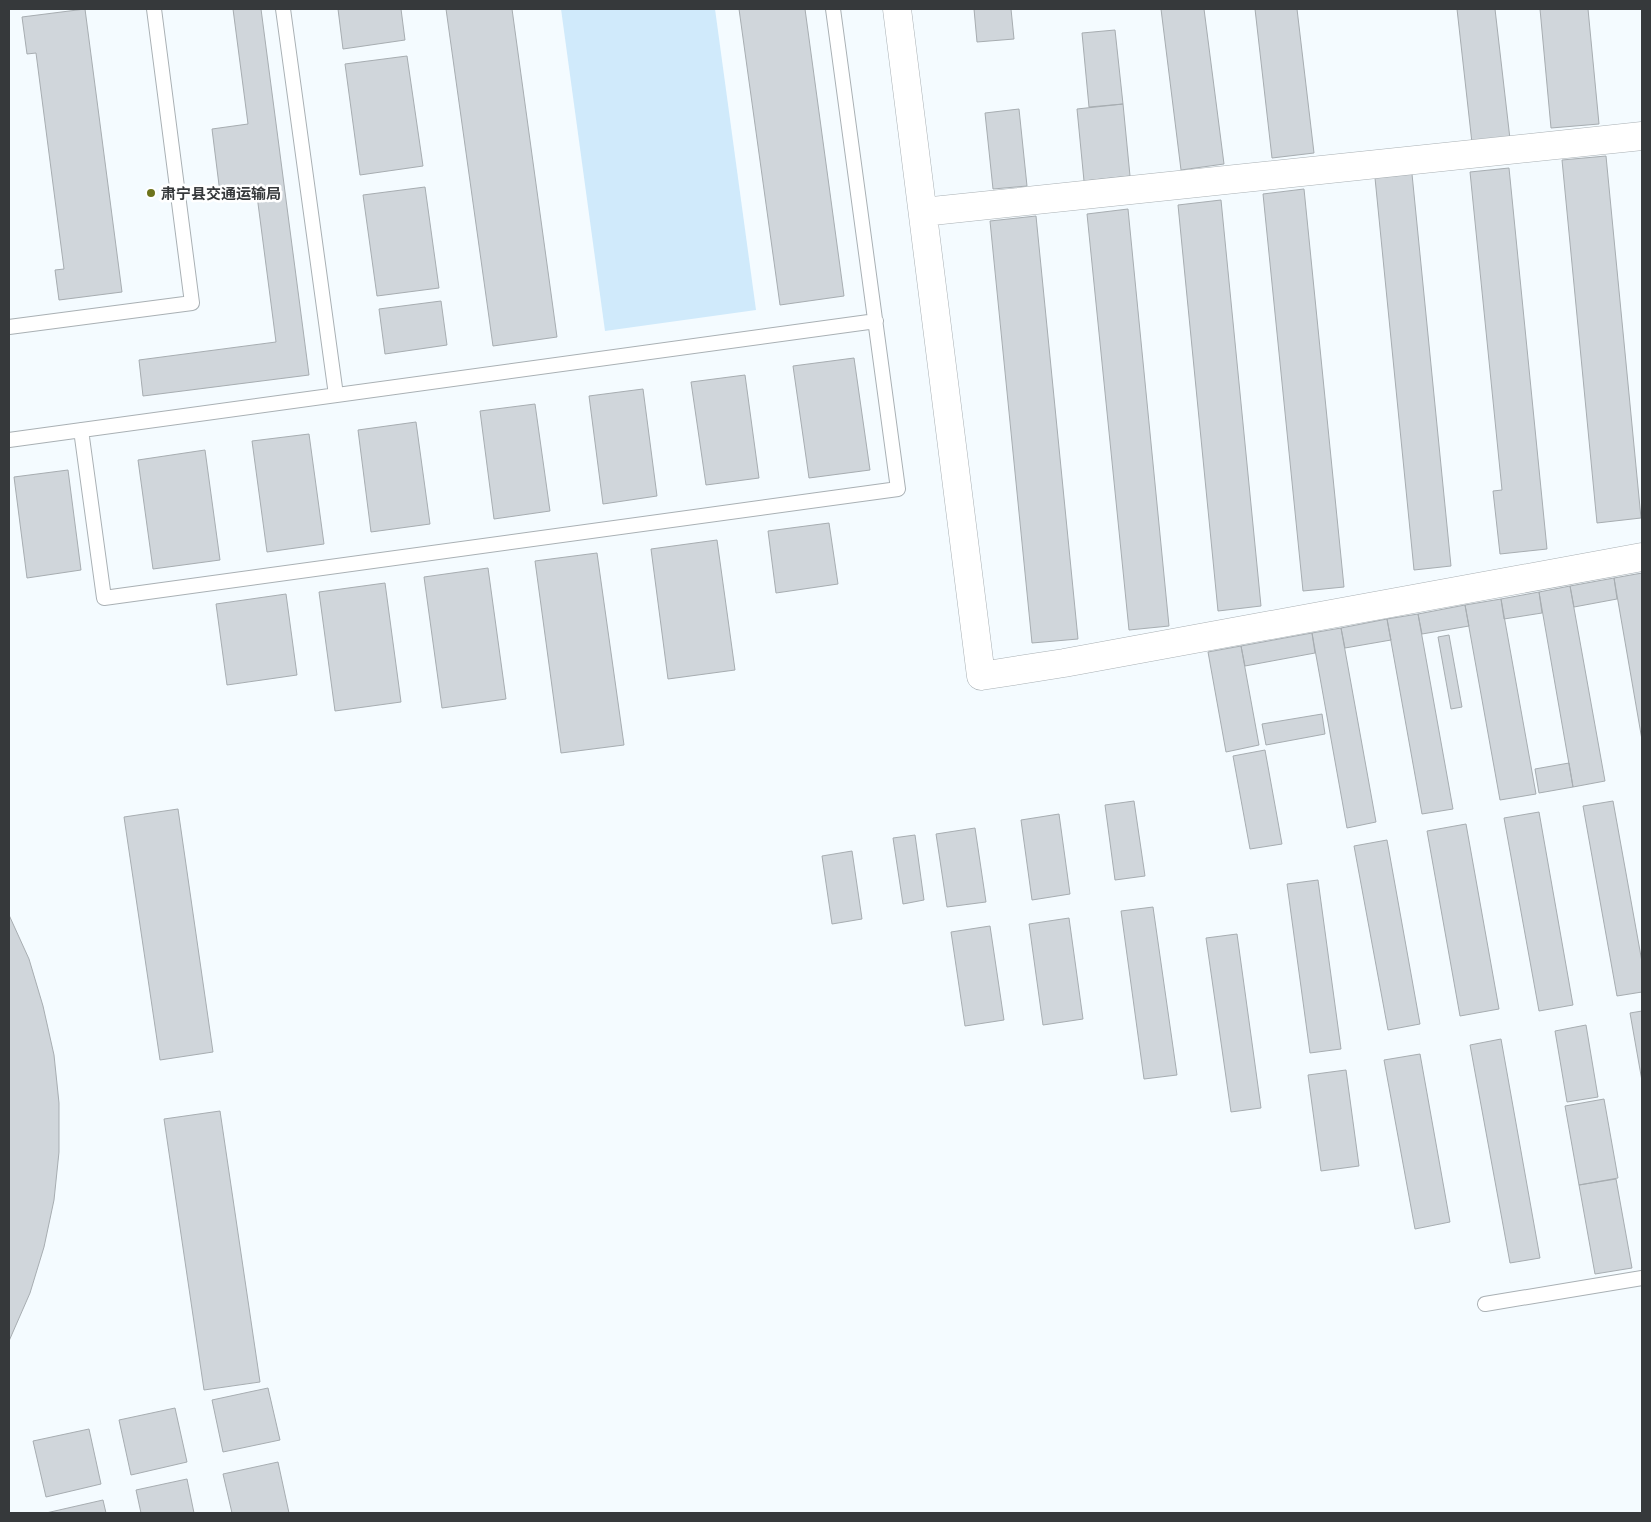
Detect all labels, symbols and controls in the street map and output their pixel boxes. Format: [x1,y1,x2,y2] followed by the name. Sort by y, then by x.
[161,185,281,202] place label: 肃宁县交通运输局
[145,187,157,199] marker: 肃宁县交通运输局

